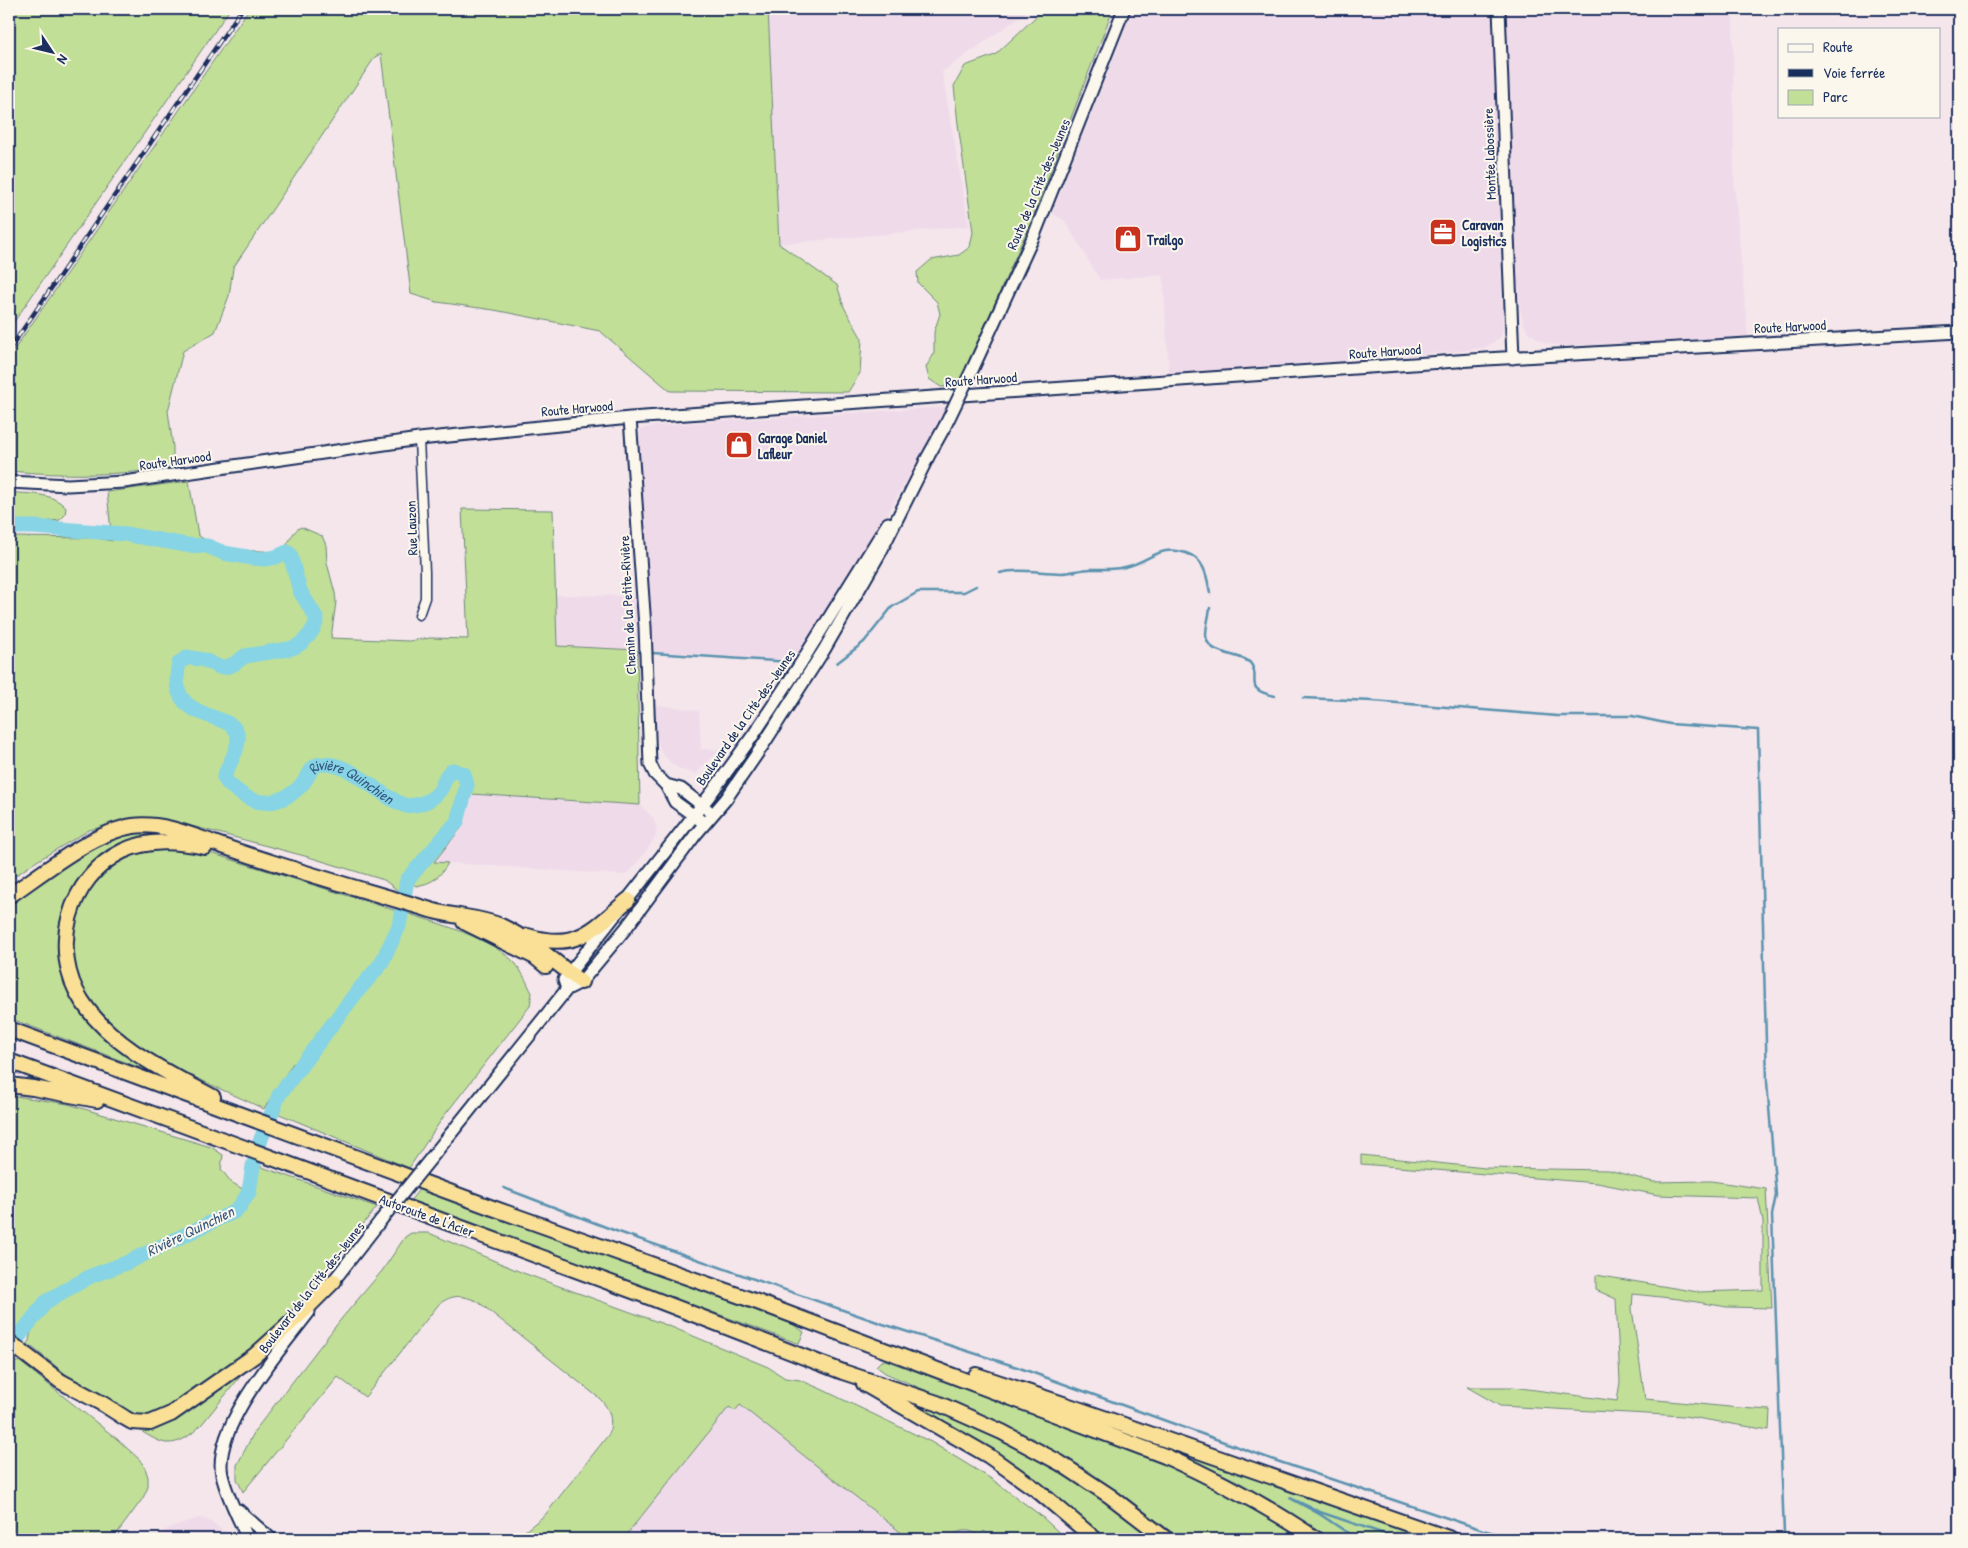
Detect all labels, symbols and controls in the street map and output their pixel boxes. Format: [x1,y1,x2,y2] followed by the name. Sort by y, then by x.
[28,28,78,78] north arrow
[1778,28,1940,118] legend
[1823,36,1853,57] text: Route
[53,51,73,69] text: N
[1823,62,1885,83] text: Voie ferrée
[1823,86,1848,107] text: Parc
[1478,107,1500,200] street label: Montée Labossière
[1002,116,1074,252] street label: Route de la Cité-des-Jeunes
[1462,215,1507,252] place label: Caravan Logistics
[1428,217,1458,247] office icon: Caravan Logistics
[1113,224,1143,254] shop icon: Trailgo
[1146,230,1184,251] place label: Trailgo
[1754,315,1827,337] street label: Route Harwood
[1348,339,1422,363] street label: Route Harwood
[944,367,1018,391] street label: Route Harwood
[540,395,614,421] street label: Route Harwood
[758,428,827,463] place label: Garage Daniel Lafleur
[724,430,754,460] shop icon: Garage Daniel Lafleur
[138,446,212,474] street label: Route Harwood
[401,500,421,556] street label: Rue Lauzon
[614,535,640,675] street label: Chemin de la Petite-Rivière
[691,645,799,789] street label: Boulevard de la Cité-des-Jeunes
[302,753,399,809] water label: Rivière Quinchien
[377,1189,478,1241] street label: Autoroute de l'Acier
[143,1200,238,1261] water label: Rivière Quinchien
[254,1217,368,1357] street label: Boulevard de la Cité-des-Jeunes

